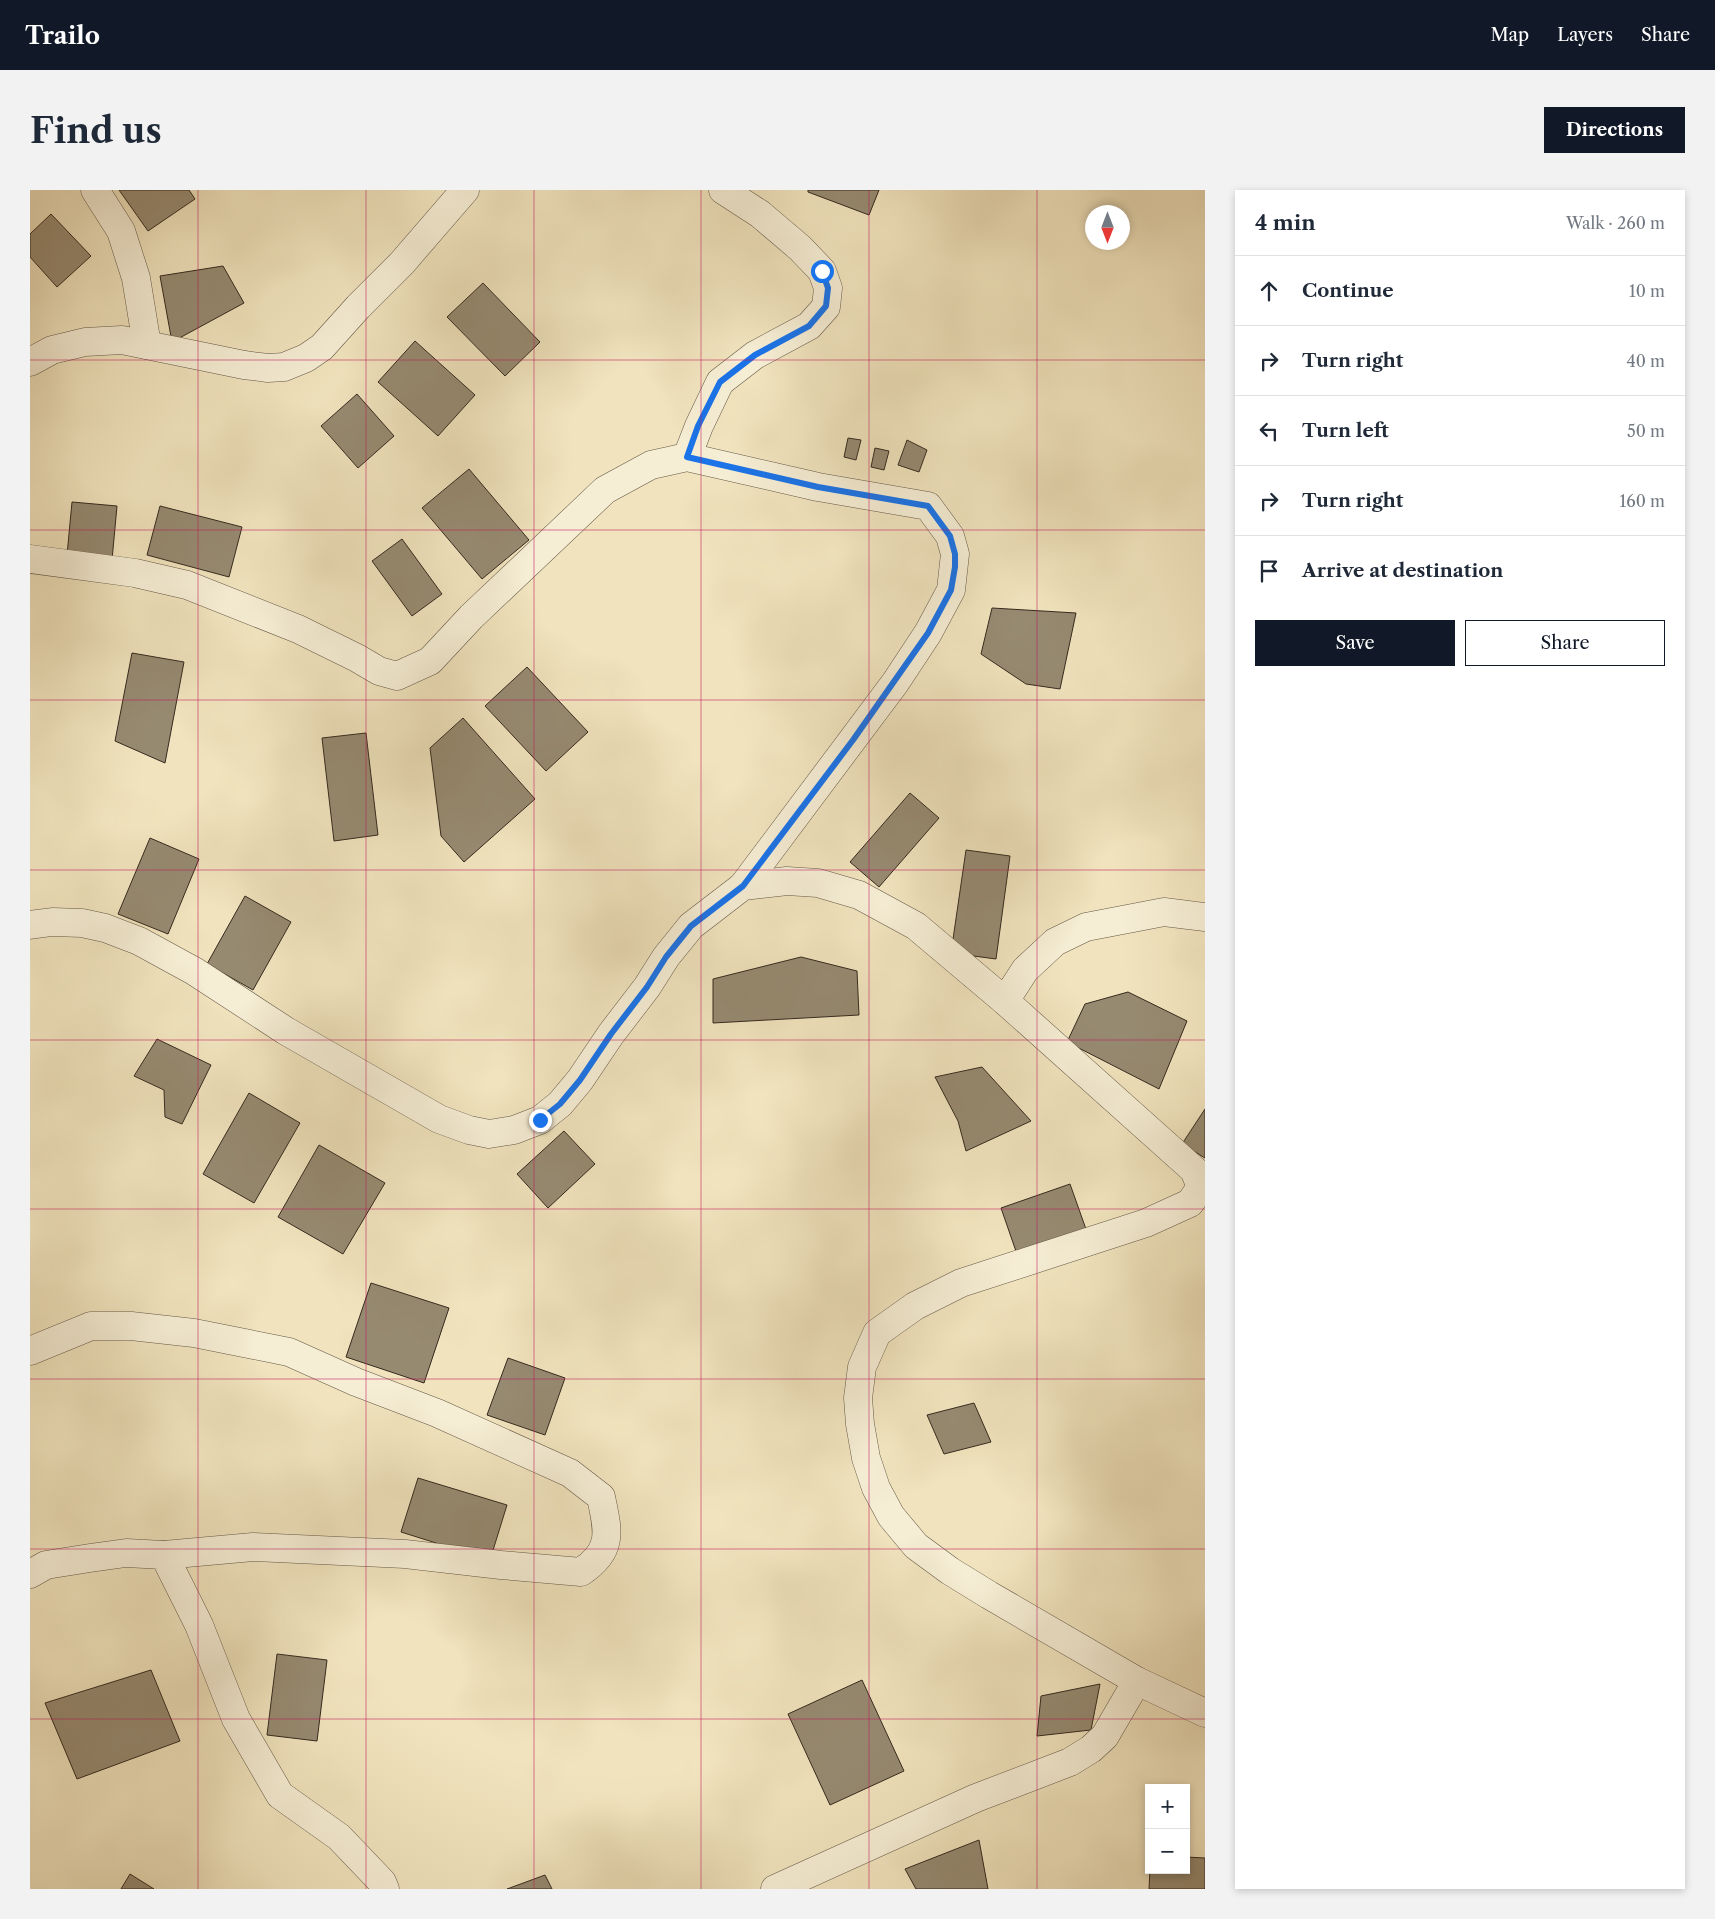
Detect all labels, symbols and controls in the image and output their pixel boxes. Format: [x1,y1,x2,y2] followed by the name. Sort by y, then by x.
[25,21,100,50] text: Trailo
[1491,24,1529,46] text: Map
[1557,24,1613,46] text: Layers
[1641,24,1690,46] text: Share
[1544,107,1685,153] button: Directions
[30,109,162,152] text: Find us
[1085,205,1130,250] north arrow
[1255,210,1316,235] text: 4 min
[1566,213,1665,233] text: Walk · 260 m
[811,260,834,283] route start
[1255,277,1283,305] icon: ahead
[1302,279,1394,302] text: Continue
[1629,281,1665,301] text: 10 m
[1255,347,1283,375] icon: right
[1302,349,1403,372] text: Turn right
[1626,351,1665,371] text: 40 m
[1255,417,1283,445] icon: left
[1302,419,1389,442] text: Turn left
[1627,421,1665,441] text: 50 m
[1255,487,1283,515] icon: right
[1302,489,1403,512] text: Turn right
[1620,491,1665,511] text: 160 m
[1255,557,1283,585] icon: arrive
[1302,559,1503,582] text: Arrive at destination
[1255,620,1455,666] button: Save
[1465,620,1665,666] button: Share
[529,1109,552,1132] route end
[1145,1784,1190,1874] map controls
[1145,1784,1190,1829] button: +
[1145,1829,1190,1874] button: −

